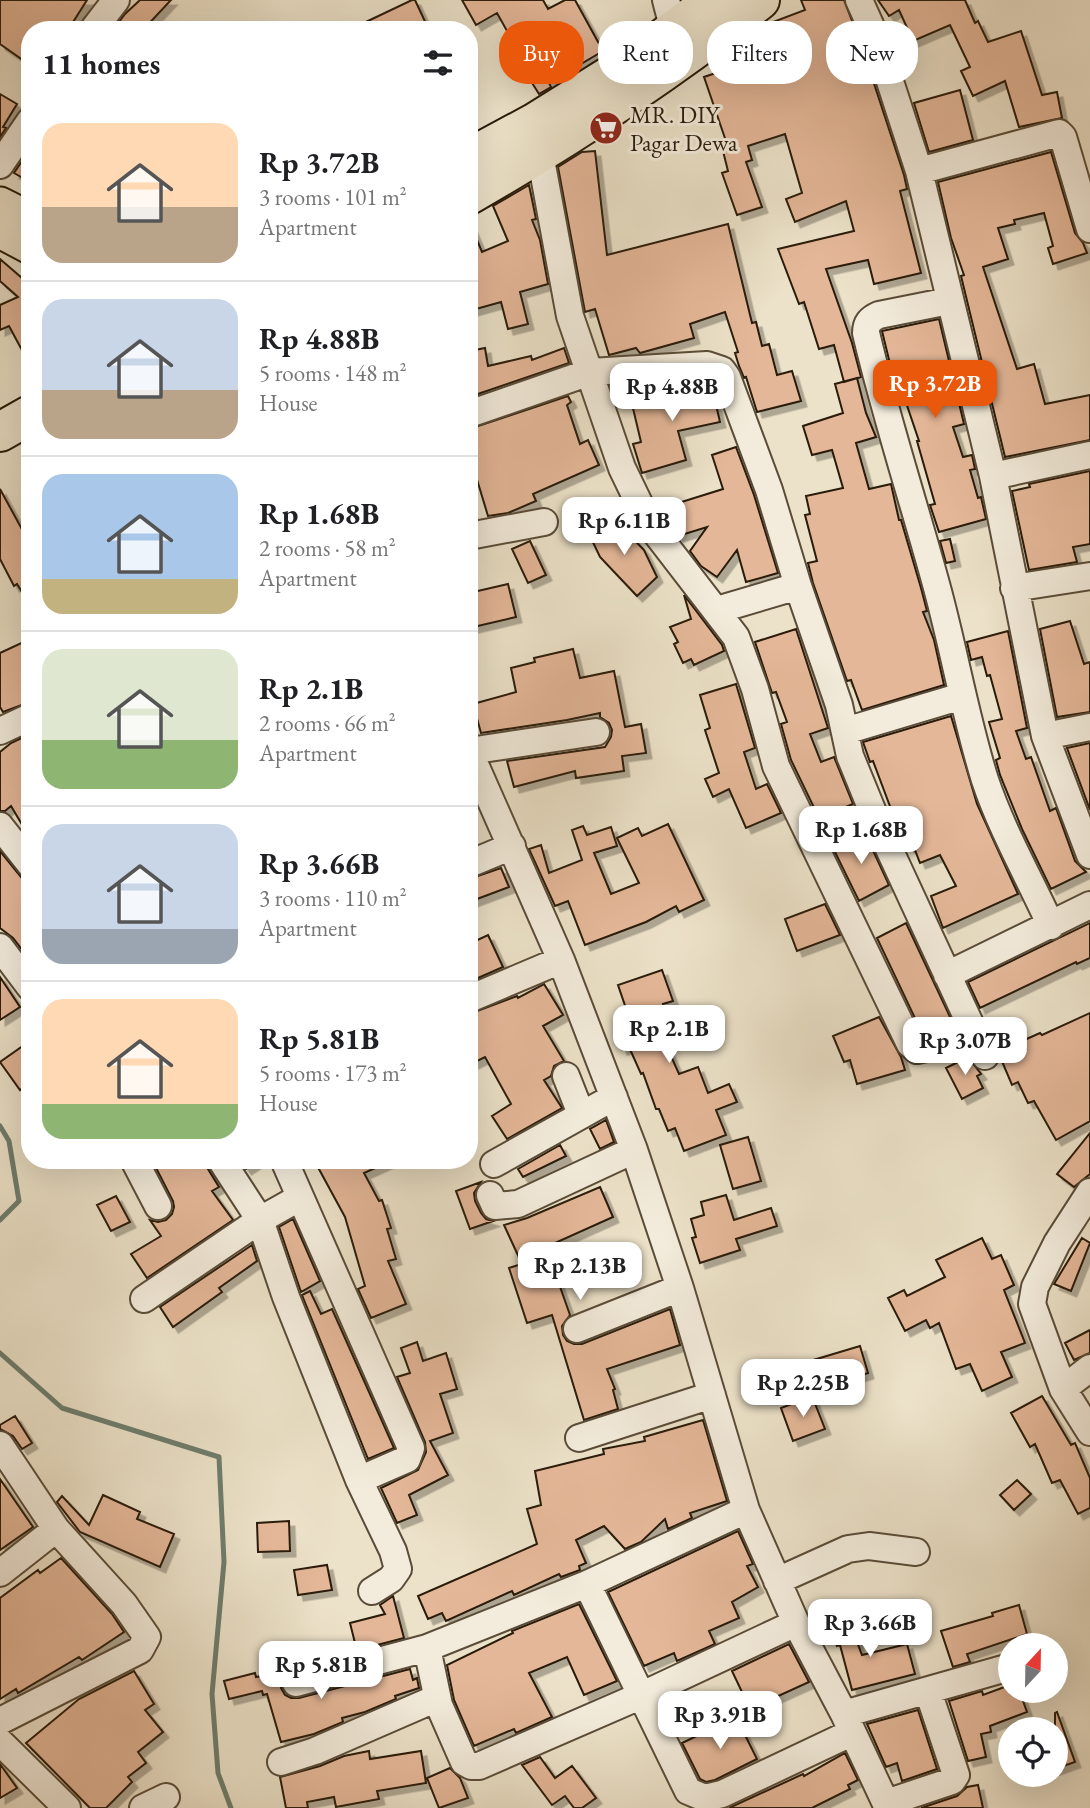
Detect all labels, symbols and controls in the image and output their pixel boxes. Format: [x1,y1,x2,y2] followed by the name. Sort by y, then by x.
[499,21,584,84] chip: Buy
[598,21,693,84] chip: Rent
[707,21,812,84] chip: Filters
[826,21,918,84] chip: New
[42,44,160,83] text: 11 homes
[419,44,457,82] icon: filters
[630,99,738,158] place label: MR. DIY Pagar Dewa
[587,109,625,147] supermarket icon: MR. DIY Pagar Dewa
[259,143,379,182] text: Rp 3.72B
[98,151,182,235] icon: home
[259,182,407,212] text: 3 rooms · 101 m²
[259,212,357,242] text: Apartment
[259,319,379,358] text: Rp 4.88B
[98,327,182,411] icon: home
[259,358,407,388] text: 5 rooms · 148 m²
[863,360,1007,420] pin: Rp 3.72B
[600,364,744,423] pin: Rp 4.88B
[889,368,981,398] text: Rp 3.72B
[626,371,718,401] text: Rp 4.88B
[259,388,318,418] text: House
[259,494,379,533] text: Rp 1.68B
[552,498,696,557] pin: Rp 6.11B
[98,502,182,586] icon: home
[578,505,670,535] text: Rp 6.11B
[259,533,396,563] text: 2 rooms · 58 m²
[259,563,357,593] text: Apartment
[259,669,363,708] text: Rp 2.1B
[98,677,182,761] icon: home
[259,708,396,738] text: 2 rooms · 66 m²
[259,738,357,768] text: Apartment
[789,806,933,866] pin: Rp 1.68B
[815,814,907,844] text: Rp 1.68B
[259,844,379,883] text: Rp 3.66B
[98,852,182,936] icon: home
[259,883,407,913] text: 3 rooms · 110 m²
[259,913,357,943] text: Apartment
[604,1006,734,1065] pin: Rp 2.1B
[629,1013,709,1043] text: Rp 2.1B
[893,1018,1037,1077] pin: Rp 3.07B
[259,1019,379,1058] text: Rp 5.81B
[919,1025,1011,1055] text: Rp 3.07B
[98,1027,182,1111] icon: home
[259,1058,407,1088] text: 5 rooms · 173 m²
[259,1088,318,1118] text: House
[508,1242,652,1302] pin: Rp 2.13B
[534,1250,626,1280] text: Rp 2.13B
[731,1360,875,1419] pin: Rp 2.25B
[757,1367,849,1397] text: Rp 2.25B
[798,1600,942,1659] pin: Rp 3.66B
[824,1607,916,1637] text: Rp 3.66B
[998,1633,1068,1703] north arrow
[998,1633,1068,1787] map controls
[249,1642,393,1701] pin: Rp 5.81B
[275,1649,367,1679] text: Rp 5.81B
[648,1692,792,1751] pin: Rp 3.91B
[674,1699,766,1729] text: Rp 3.91B
[998,1717,1068,1787] button: locate

